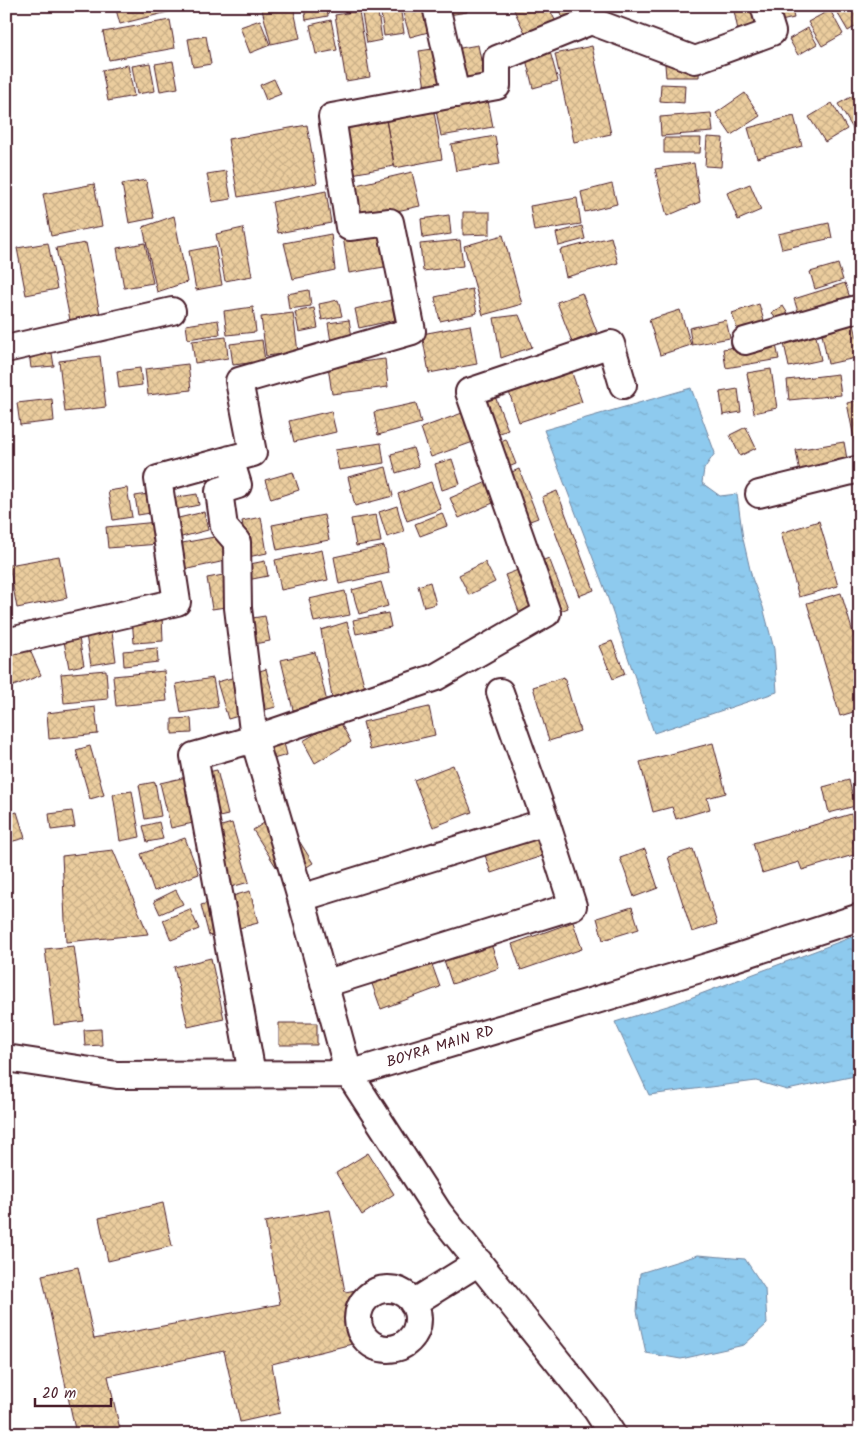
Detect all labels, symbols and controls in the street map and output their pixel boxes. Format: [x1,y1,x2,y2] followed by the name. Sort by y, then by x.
[383,1019,497,1075] street label: BOYRA MAIN RD
[35,1375,111,1407] scale bar
[42,1382,76,1406] text: 20 m

